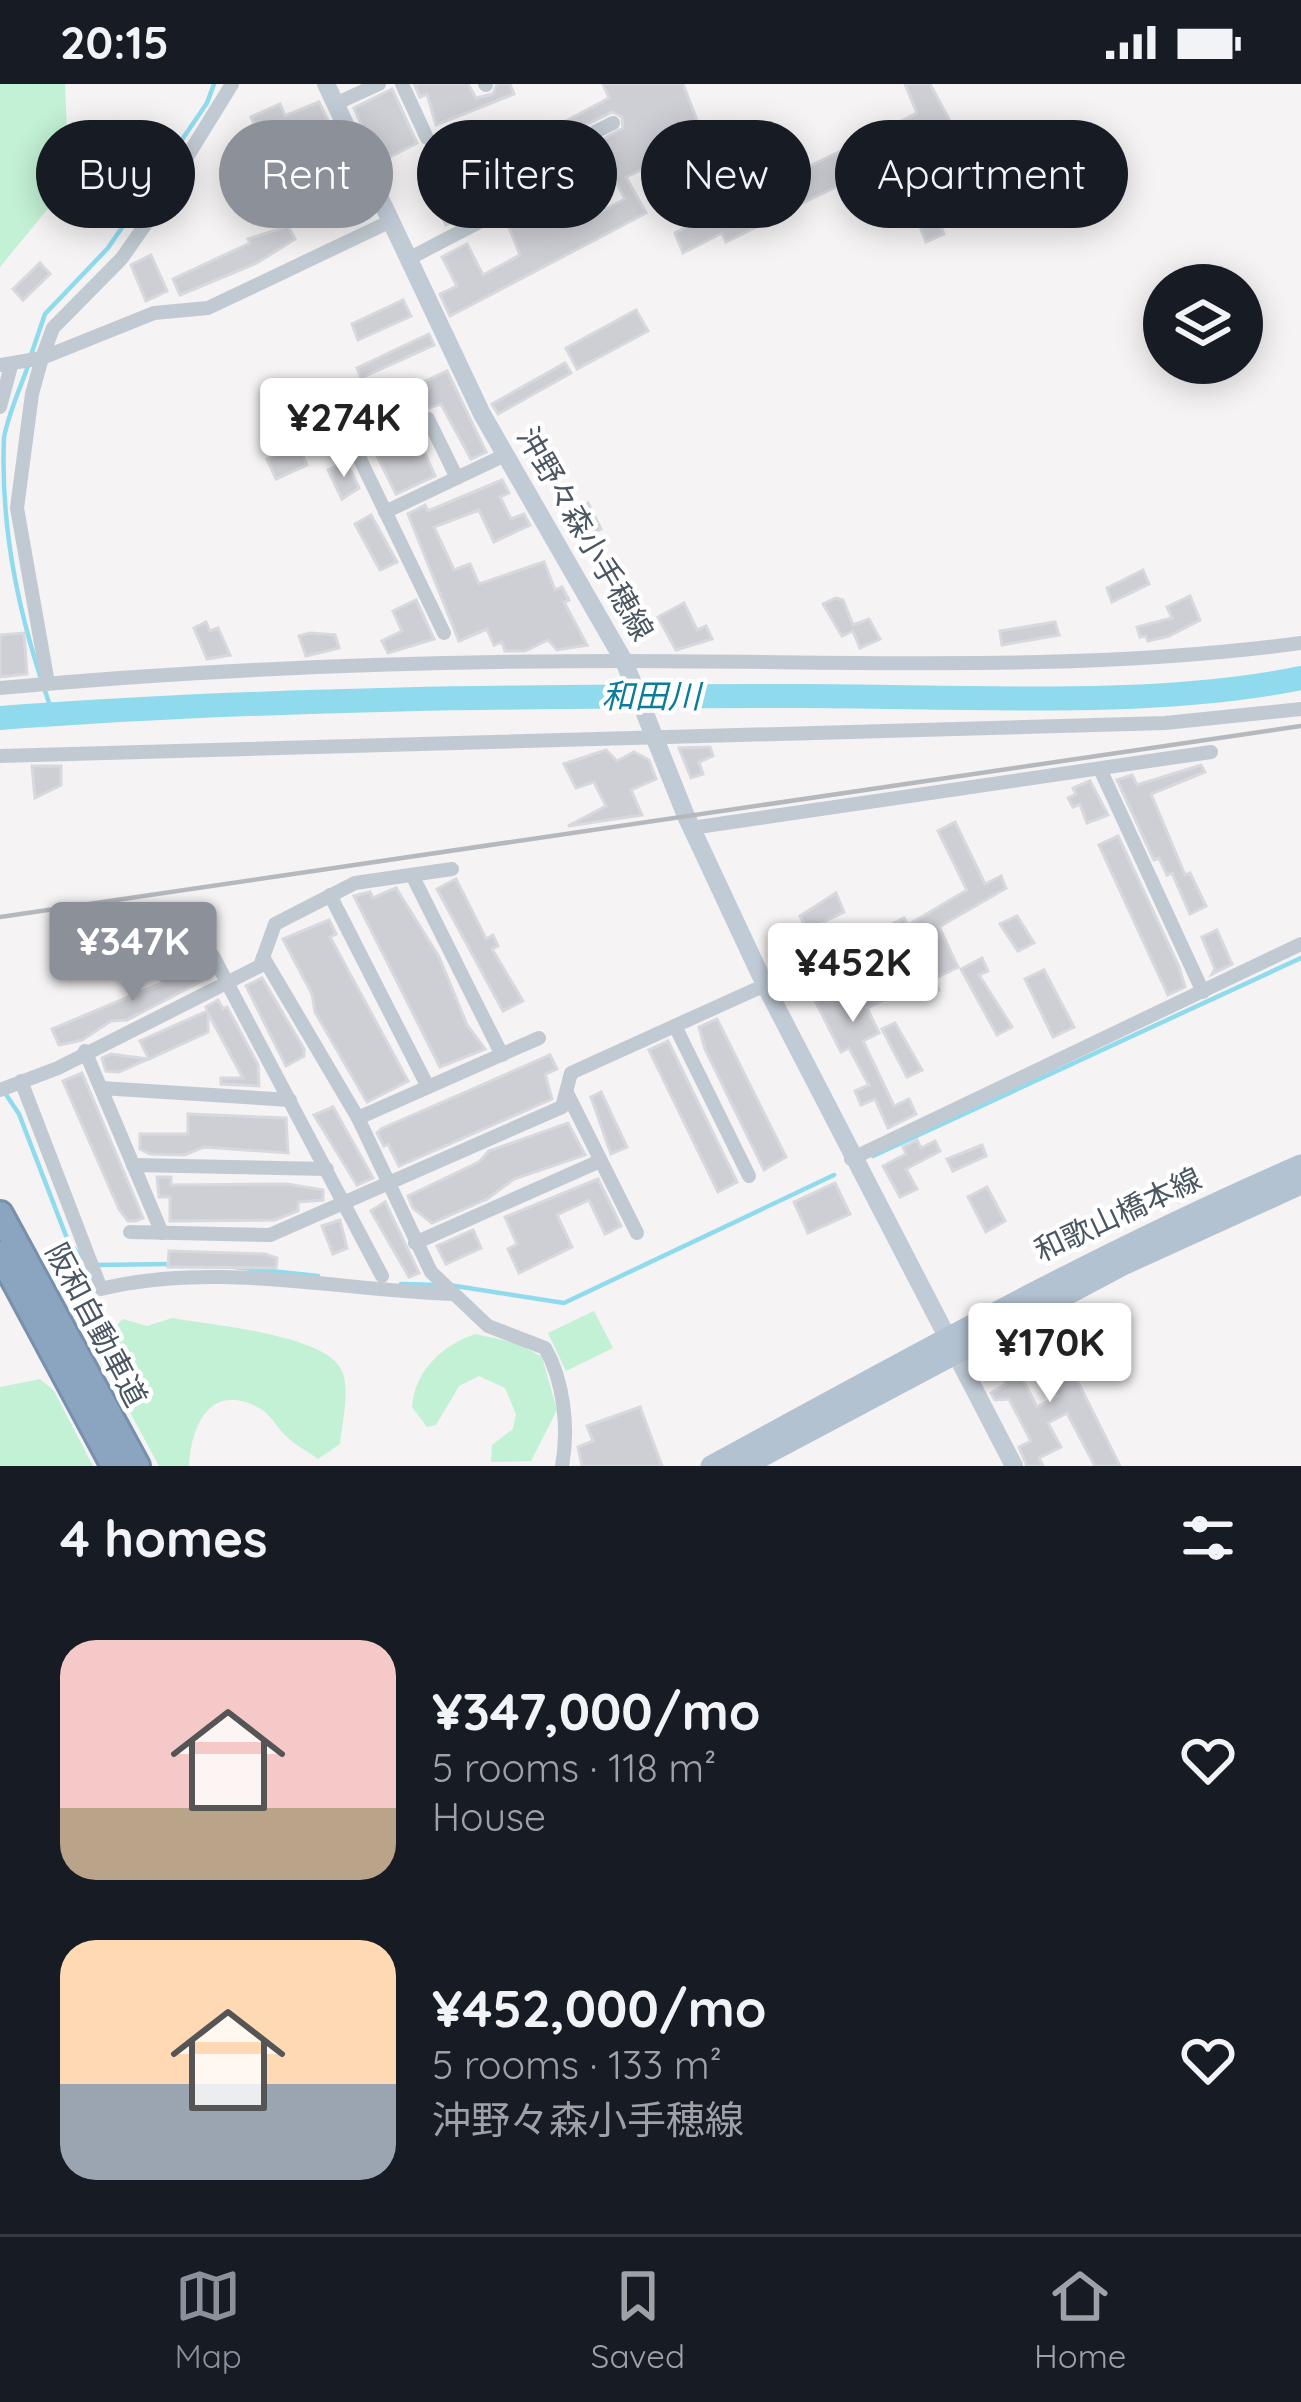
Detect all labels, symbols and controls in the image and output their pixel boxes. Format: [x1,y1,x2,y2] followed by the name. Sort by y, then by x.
[60,14,169,70] text: 20:15
[36,120,195,228] chip: Buy
[219,120,393,228] chip: Rent
[417,120,617,228] chip: Filters
[641,120,811,228] chip: New
[835,120,1128,228] chip: Apartment
[1143,264,1263,384] map controls
[1143,264,1263,384] button: layers
[260,378,428,480] pin: ¥274K
[287,392,401,441] text: ¥274K
[509,420,662,647] street label: 沖野々森小手穂線
[602,675,704,716] water label: 和田川
[49,902,217,1004] pin: ¥347K
[77,916,189,965] text: ¥347K
[769,923,937,1025] pin: ¥452K
[795,937,911,986] text: ¥452K
[1028,1159,1207,1269] street label: 和歌山橋本線
[38,1236,156,1413] street label: 阪和自動車道
[966,1303,1134,1405] pin: ¥170K
[995,1317,1105,1366] text: ¥170K
[1175,1505,1241,1571] icon: filters
[60,1506,268,1570] text: 4 homes
[432,1679,761,1743] text: ¥347,000/mo
[156,1688,300,1832] icon: home
[1175,1727,1241,1793] icon: heart
[432,1743,716,1792] text: 5 rooms · 118 m²
[432,1792,546,1841] text: House
[432,1976,767,2040] text: ¥452,000/mo
[156,1988,300,2132] icon: home
[1175,2027,1241,2093] icon: heart
[432,2040,722,2089] text: 5 rooms · 133 m²
[432,2095,744,2144] text: 沖野々森小手穂線
[175,2263,242,2376] tab: Map
[591,2263,685,2376] tab: Saved
[1034,2263,1126,2376] tab: Home

